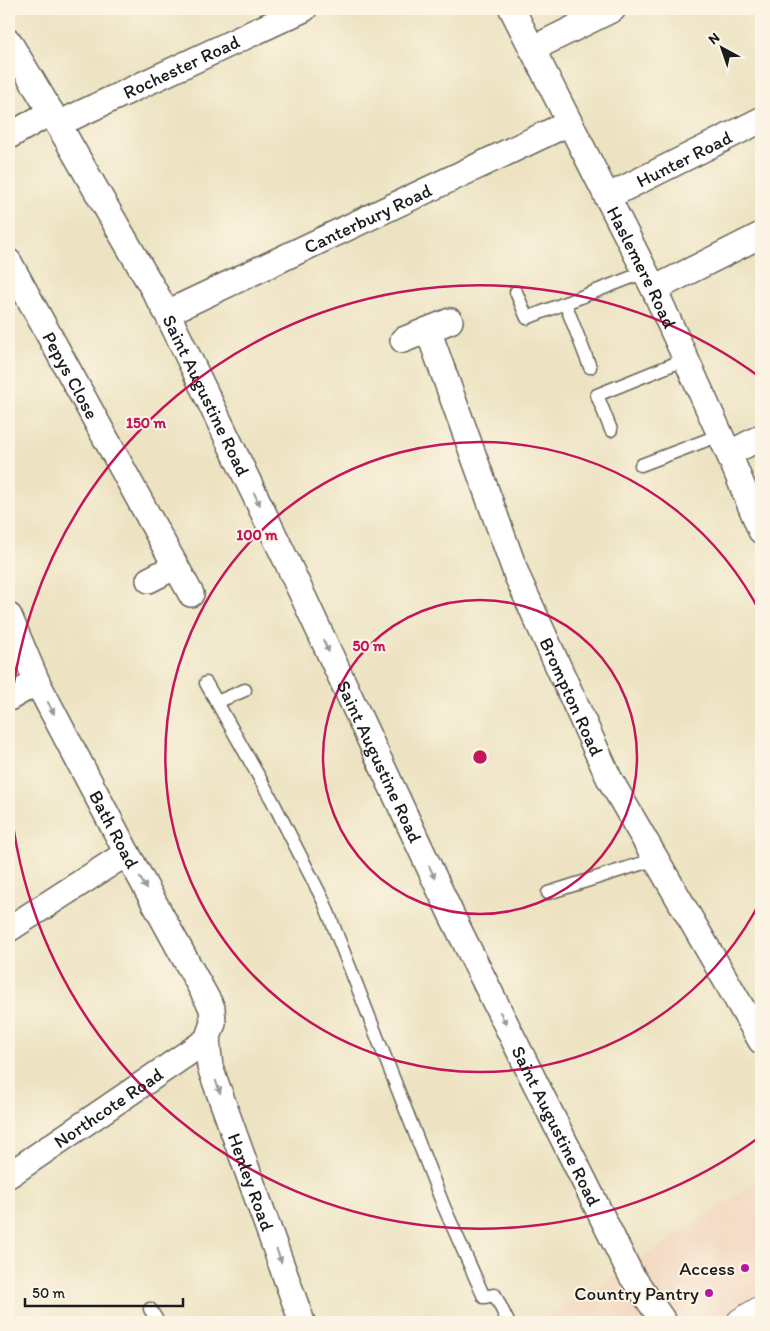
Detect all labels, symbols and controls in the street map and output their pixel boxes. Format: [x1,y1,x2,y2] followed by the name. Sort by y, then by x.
[698,22,748,72] north arrow
[119,29,244,103] street label: Rochester Road
[705,29,723,48] text: N
[632,125,736,192] street label: Hunter Road
[300,178,436,258] street label: Canterbury Road
[602,202,682,332] street label: Haslemere Road
[158,311,255,480] street label: Saint Augustine Road
[38,327,104,423] street label: Pepys Close
[126,414,166,432] text: 150 m
[253,492,261,506] one-way arrow
[236,526,278,544] text: 100 m
[535,634,609,760] street label: Brompton Road
[352,637,386,655] text: 50 m
[322,639,330,653] one-way arrow
[332,677,428,847] street label: Saint Augustine Road
[47,701,55,715] one-way arrow
[471,748,489,766] centre of rings
[85,786,145,873] street label: Bath Road
[428,865,436,879] one-way arrow
[139,876,147,890] one-way arrow
[499,1011,507,1025] one-way arrow
[507,1042,606,1210] street label: Saint Augustine Road
[49,1062,168,1153] street label: Northcote Road
[214,1080,222,1095] one-way arrow
[223,1130,280,1234] street label: Henley Road
[276,1249,283,1264] one-way arrow
[679,1257,735,1280] place label: Access
[739,1262,751,1274] marker: Access
[25,1276,182,1308] scale bar
[574,1282,699,1305] place label: Country Pantry
[32,1284,65,1302] text: 50 m
[703,1287,715,1299] marker: Country Pantry

